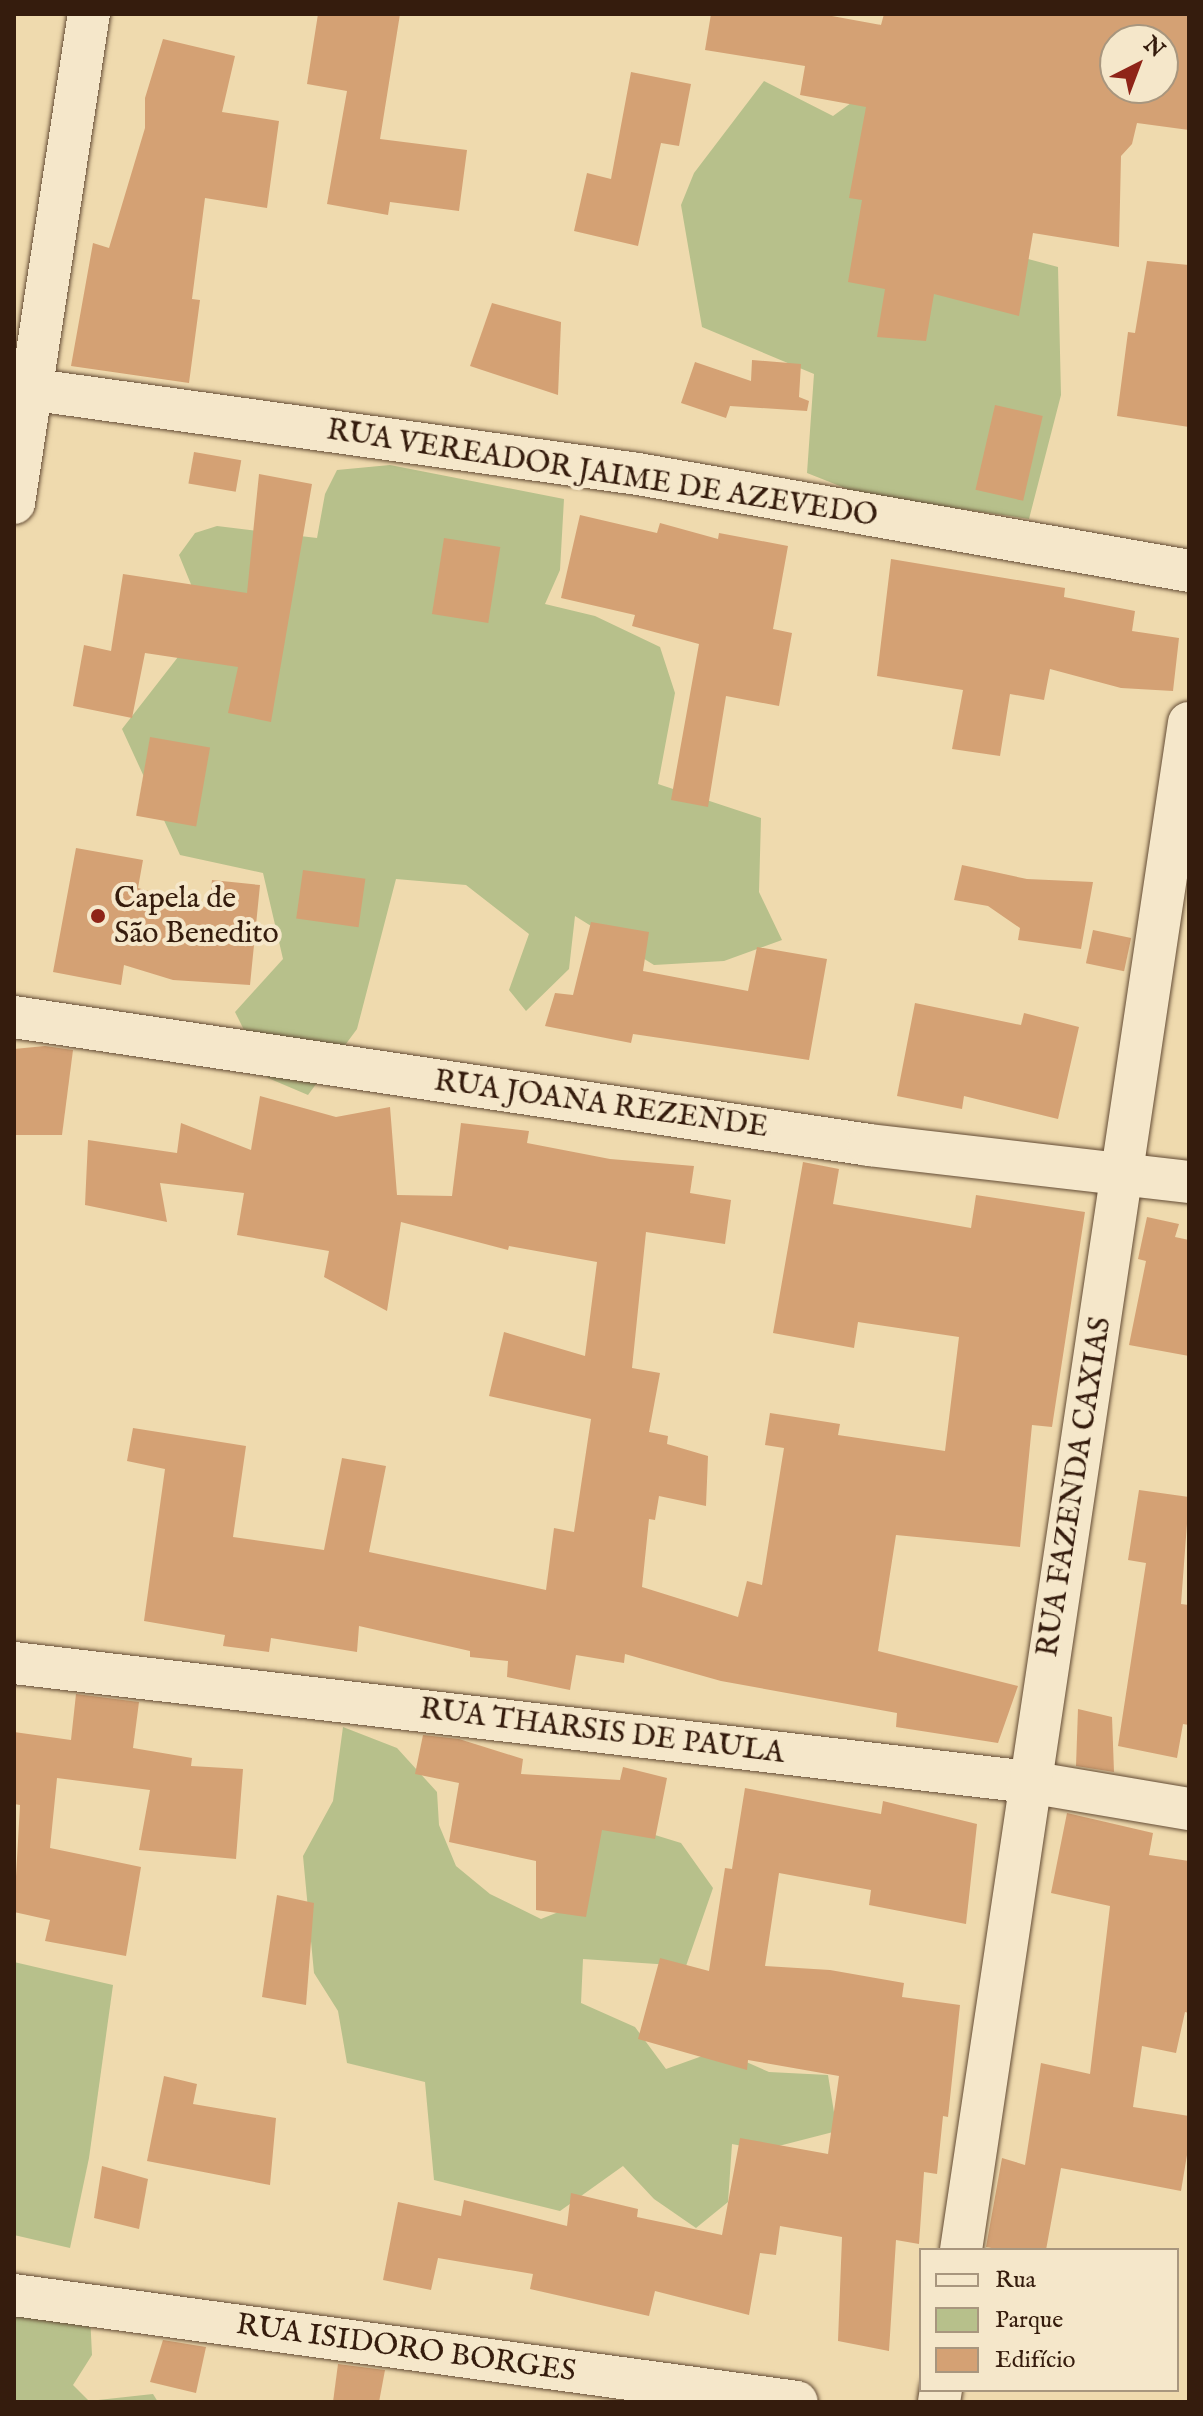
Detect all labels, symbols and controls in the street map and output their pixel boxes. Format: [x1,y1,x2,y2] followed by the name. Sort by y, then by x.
[1099,24,1179,104] north arrow
[1137,31,1170,64] text: N
[324,413,880,535] street label: RUA VEREADOR JAIME DE AZEVEDO
[114,881,279,952] place label: Capela de São Benedito
[89,907,107,925] marker: Capela de São Benedito
[432,1064,770,1146] street label: RUA JOANA REZENDE
[1030,1315,1120,1659] street label: RUA FAZENDA CAXIAS
[418,1692,786,1772] street label: RUA THARSIS DE PAULA
[919,2248,1179,2392] legend
[995,2265,1036,2296] text: Rua
[995,2305,1063,2336] text: Parque
[234,2307,578,2391] street label: RUA ISIDORO BORGES
[995,2345,1075,2376] text: Edifício

